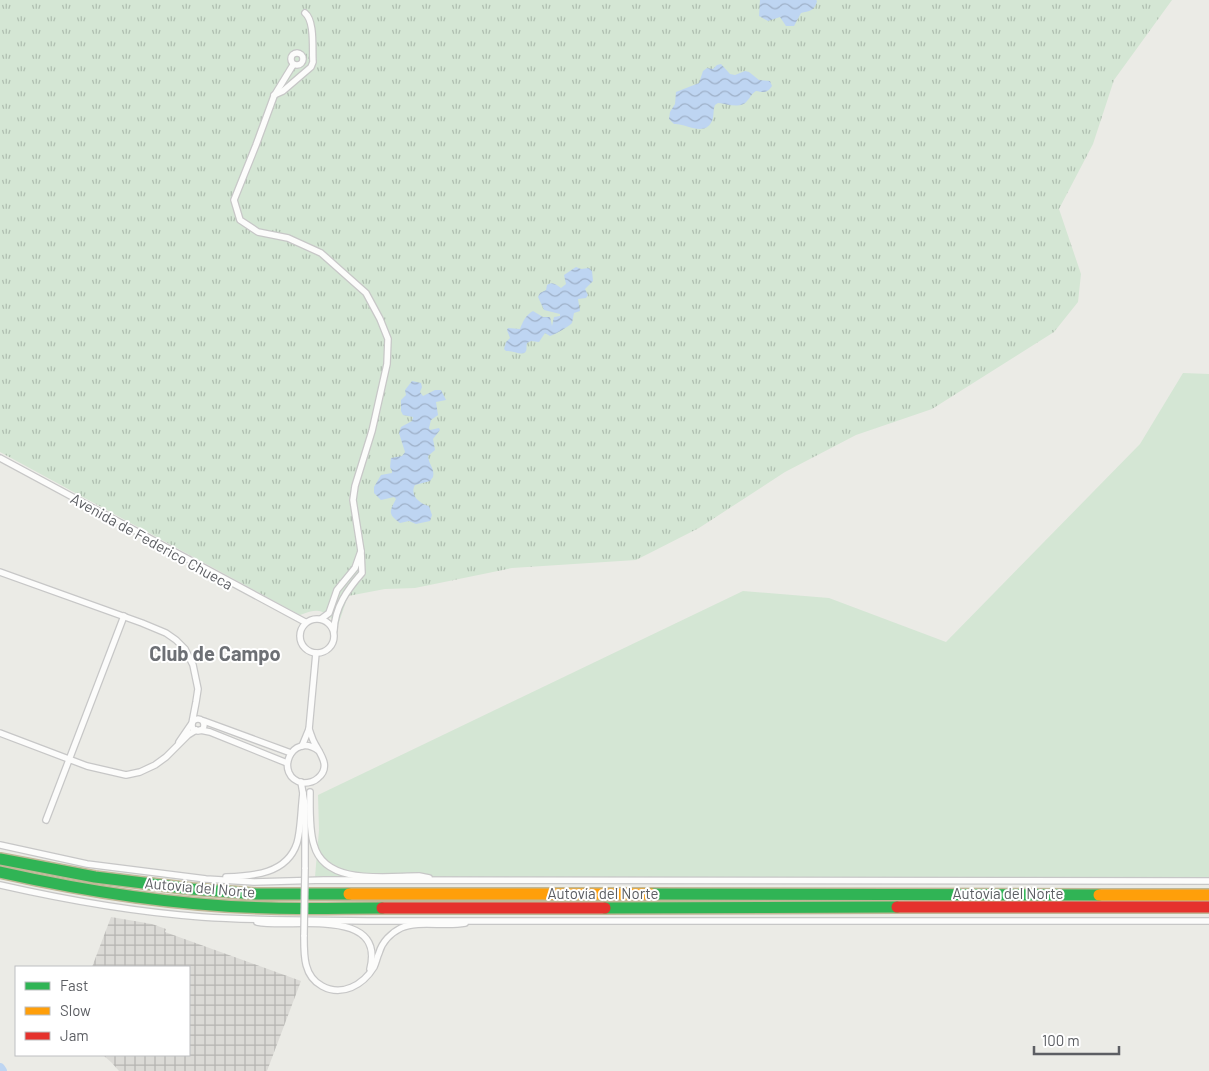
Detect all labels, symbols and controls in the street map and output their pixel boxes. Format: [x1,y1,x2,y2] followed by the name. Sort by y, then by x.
[68,489,236,593] street label: Avenida de Federico Chueca
[149,641,281,665] district label: Club de Campo
[144,873,256,901] street label: Autovía del Norte
[547,884,659,902] street label: Autovía del Norte
[952,884,1064,902] street label: Autovía del Norte
[15,966,190,1056] legend
[60,976,88,994] text: Fast
[60,1001,91,1019] text: Slow
[1034,1024,1119,1056] scale bar
[60,1026,89,1044] text: Jam
[1042,1031,1080,1049] text: 100 m

